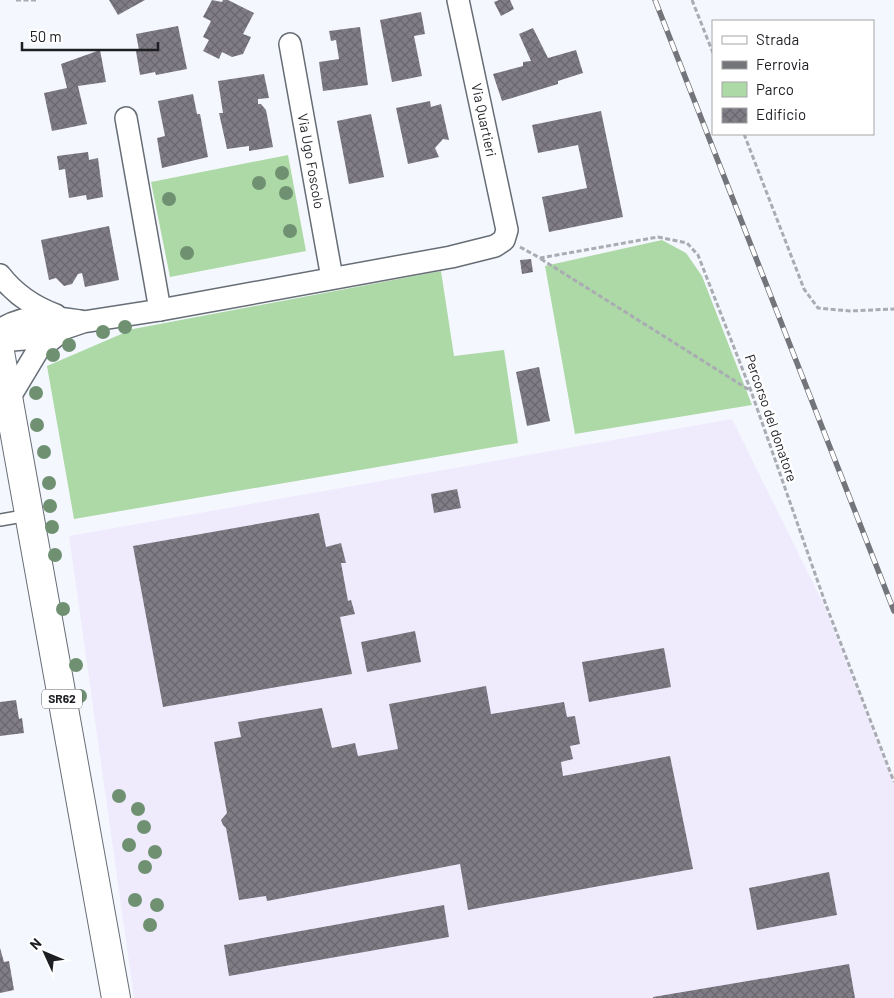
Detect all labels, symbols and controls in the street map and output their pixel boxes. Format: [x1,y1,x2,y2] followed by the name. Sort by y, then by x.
[22,20,159,52] scale bar
[712,20,874,135] legend
[30,27,62,45] text: 50 m
[756,30,799,48] text: Strada
[756,55,809,73] text: Ferrovia
[756,80,794,98] text: Parco
[468,82,501,158] street label: Via Quartieri
[756,105,806,123] text: Edificio
[295,112,328,210] street label: Via Ugo Foscolo
[742,352,801,484] street label: Percorso del donatore
[42,690,82,709] road number: SR62
[20,928,70,978] north arrow
[26,934,45,953] text: N

